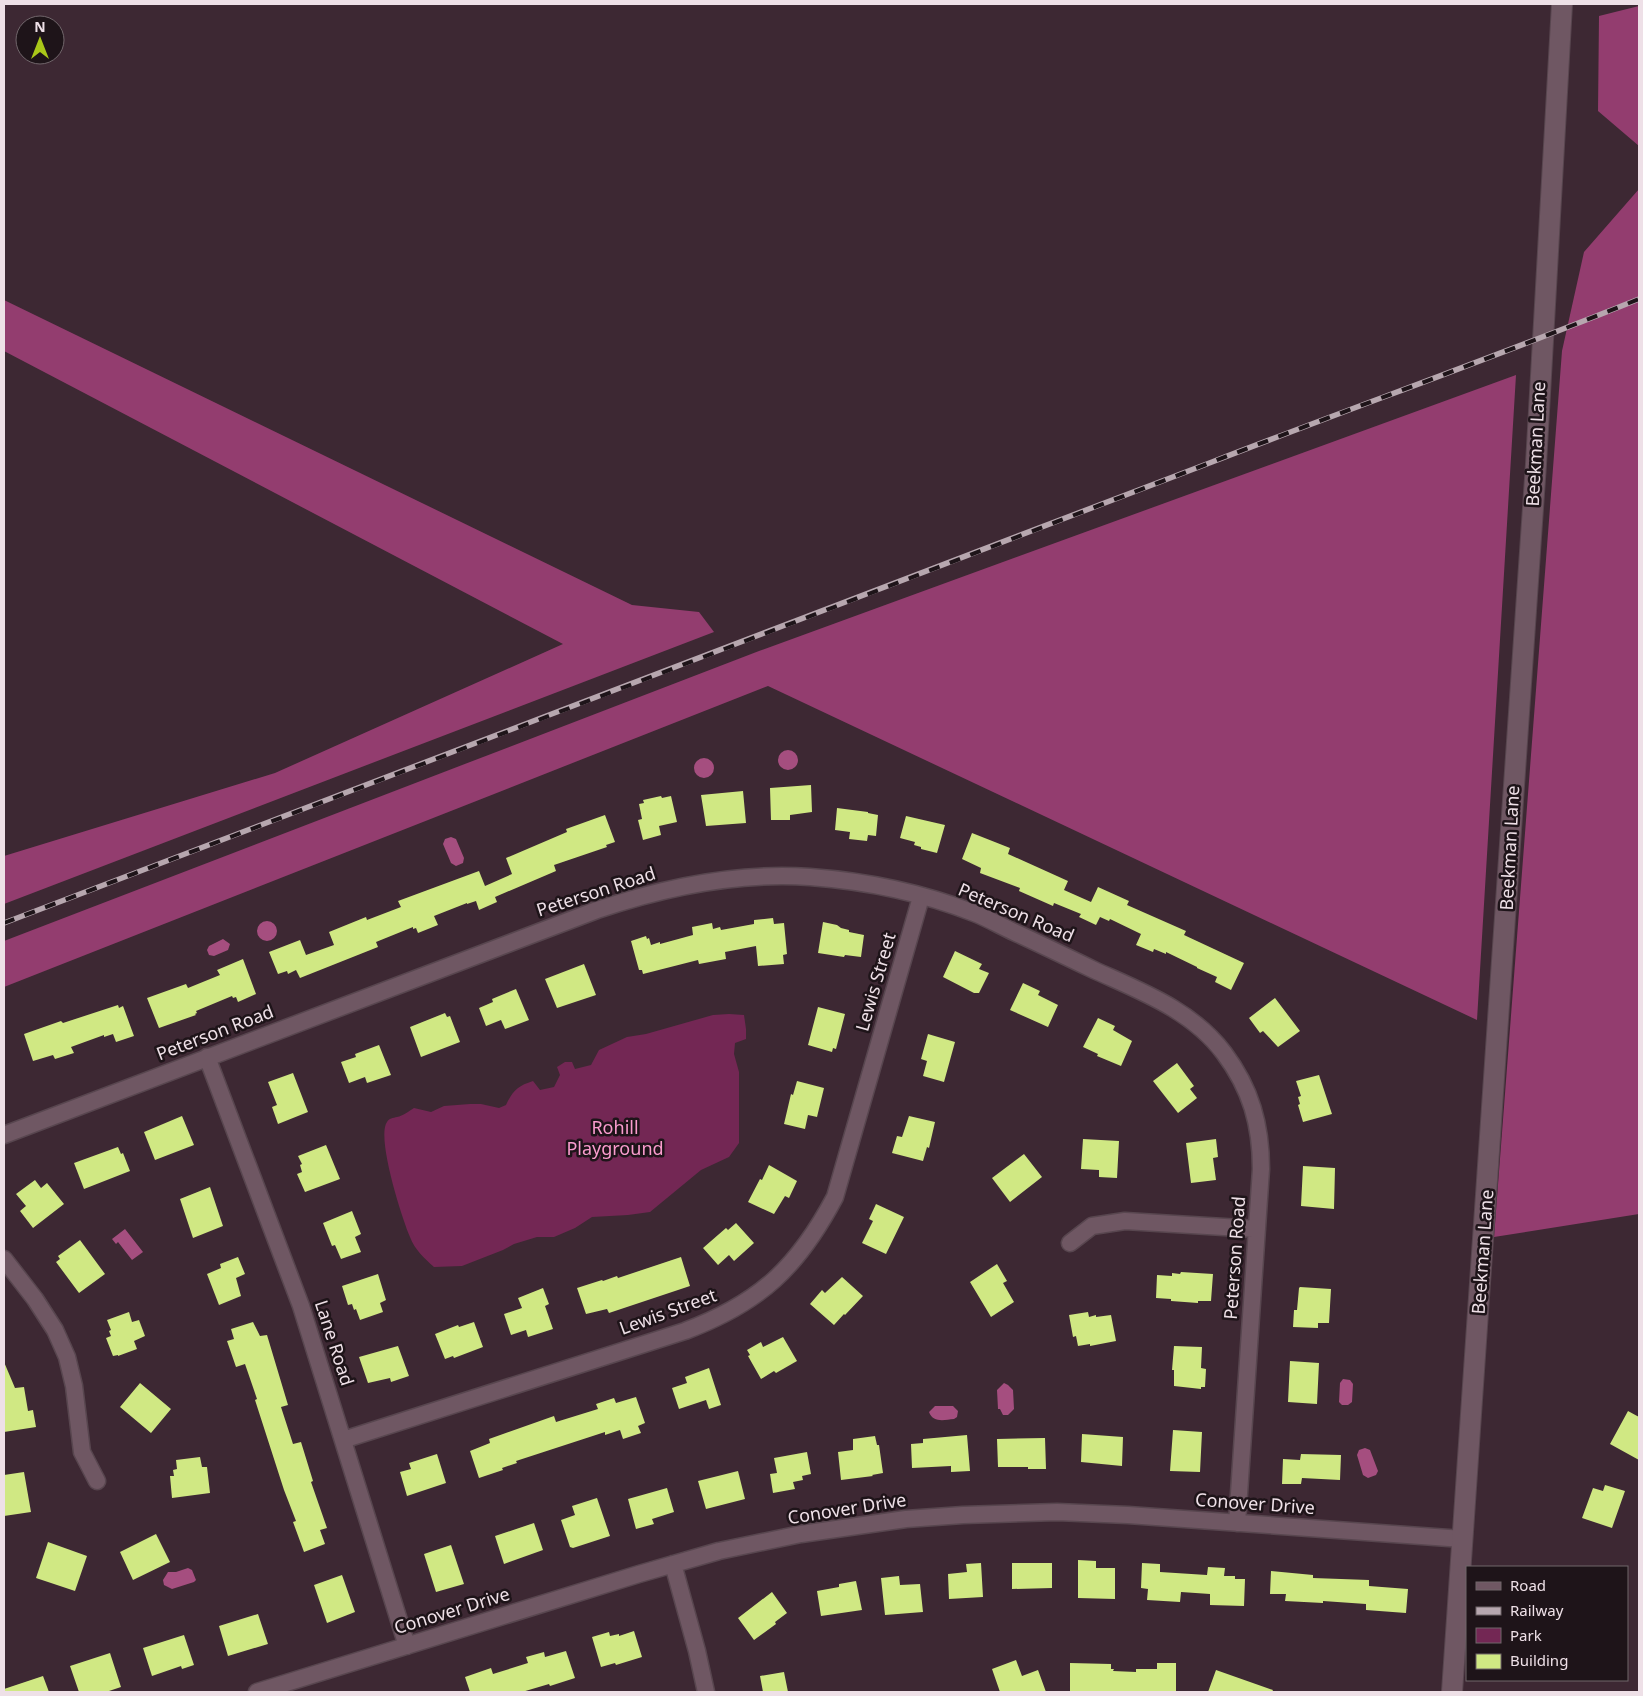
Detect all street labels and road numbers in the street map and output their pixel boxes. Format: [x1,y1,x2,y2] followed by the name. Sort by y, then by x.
[1520,381,1550,507] street label: Beekman Lane
[1494,785,1524,911] street label: Beekman Lane
[533,861,658,922] street label: Peterson Road
[955,877,1078,947] street label: Peterson Road
[850,929,901,1034] street label: Lewis Street
[153,999,277,1065] street label: Peterson Road
[1466,1189,1498,1315] street label: Beekman Lane
[1218,1195,1250,1320] street label: Peterson Road
[616,1282,720,1340] street label: Lewis Street
[310,1297,360,1389] street label: Lane Road
[786,1487,908,1529] street label: Conover Drive
[1194,1487,1316,1519] street label: Conover Drive
[391,1581,513,1639] street label: Conover Drive

